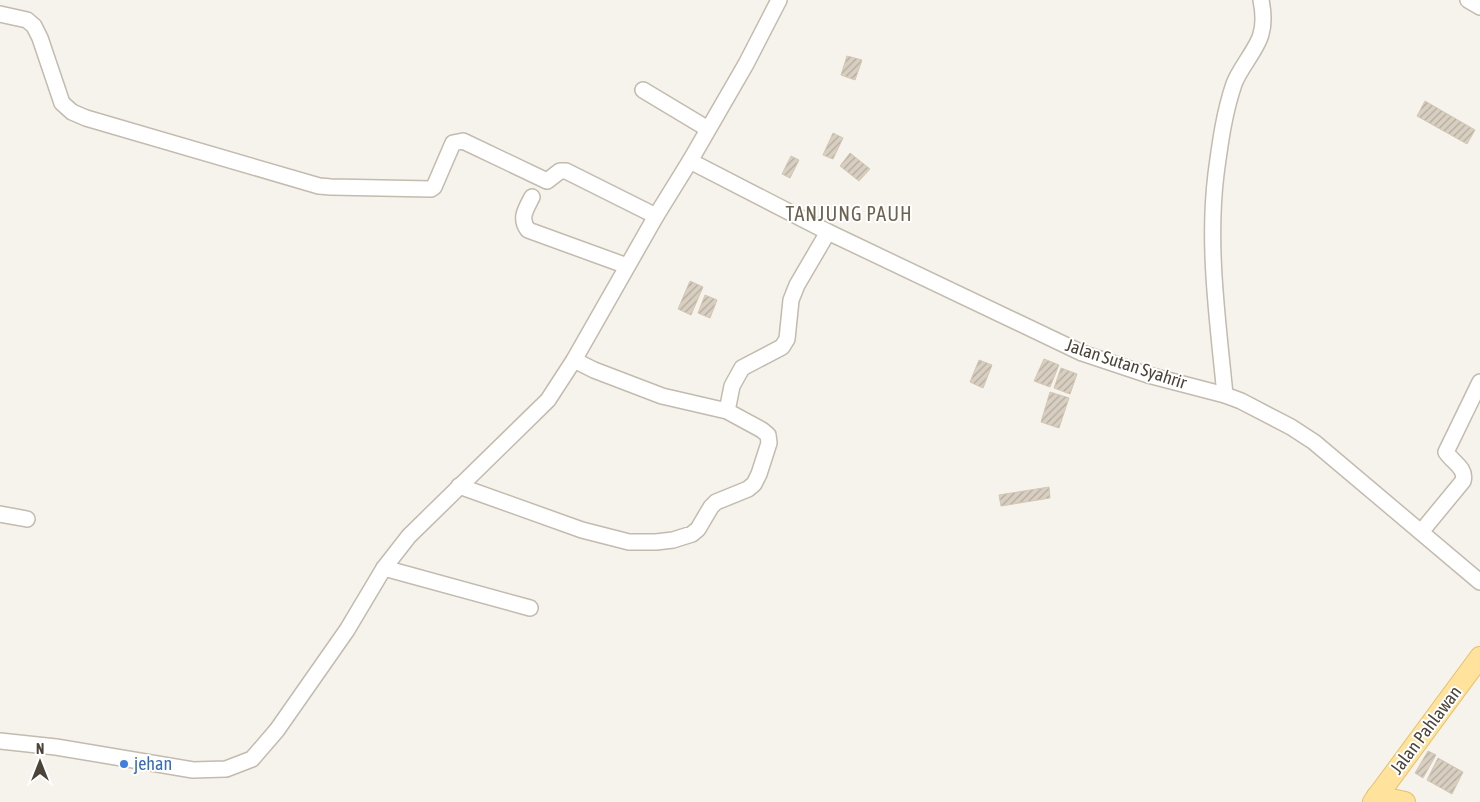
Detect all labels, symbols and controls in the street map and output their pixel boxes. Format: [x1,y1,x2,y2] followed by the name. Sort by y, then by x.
[785,202,913,225] district label: TANJUNG PAUH
[1063,334,1190,393] street label: Jalan Sutan Syahrir
[1386,682,1466,778] street label: Jalan Pahlawan
[15,737,65,787] north arrow
[36,741,44,757] text: N
[133,753,172,774] place label: jehan
[118,758,130,770] marker: jehan

